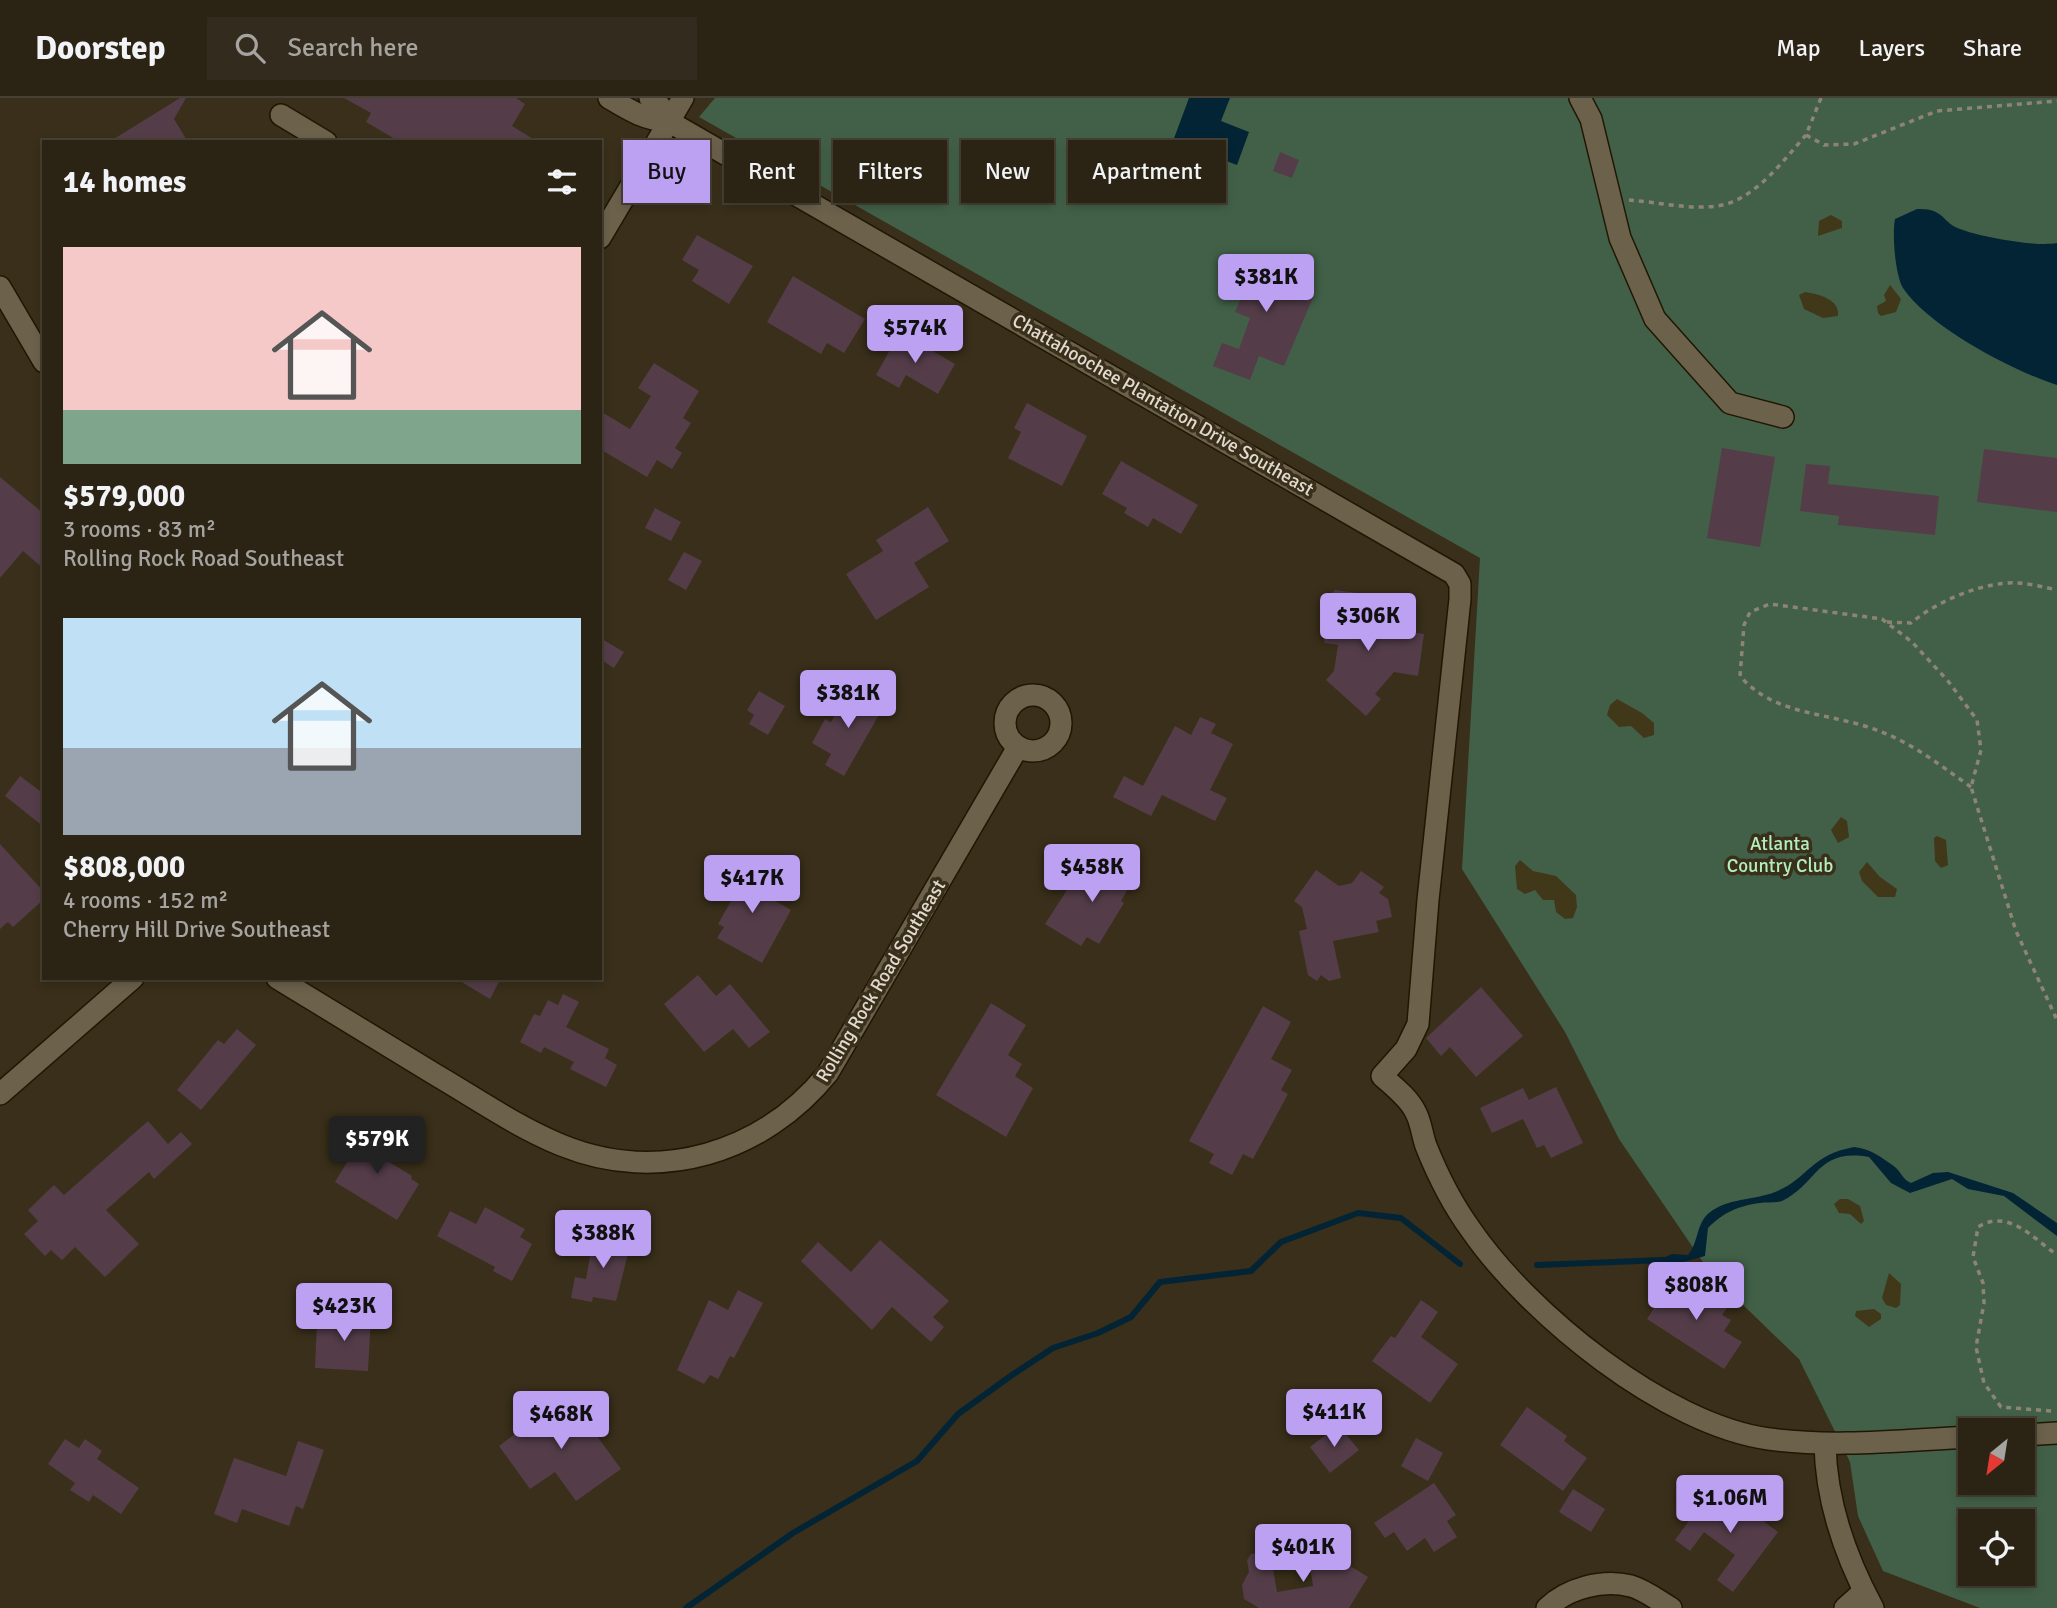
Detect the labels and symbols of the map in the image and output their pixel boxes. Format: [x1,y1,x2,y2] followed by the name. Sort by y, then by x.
[1217,254,1315,314] pin: $381K
[866,306,964,365] pin: $574K
[1008,309,1318,502] street label: Chattahoochee Plantation Drive Southeast
[1319,594,1417,653] pin: $306K
[799,670,897,730] pin: $381K
[1727,832,1833,878] park label: Atlanta Country Club
[1043,844,1141,904] pin: $458K
[703,856,801,915] pin: $417K
[811,875,951,1087] street label: Rolling Rock Road Southeast
[328,1116,426,1176] pin: $579K
[554,1210,652,1270] pin: $388K
[1647,1262,1745,1322] pin: $808K
[295,1284,393,1343] pin: $423K
[1285,1390,1383,1449] pin: $411K
[512,1392,610,1451] pin: $468K
[1958,1418,2035,1494] north arrow
[1673,1476,1787,1535] pin: $1.06M
[1254,1524,1352,1584] pin: $401K

